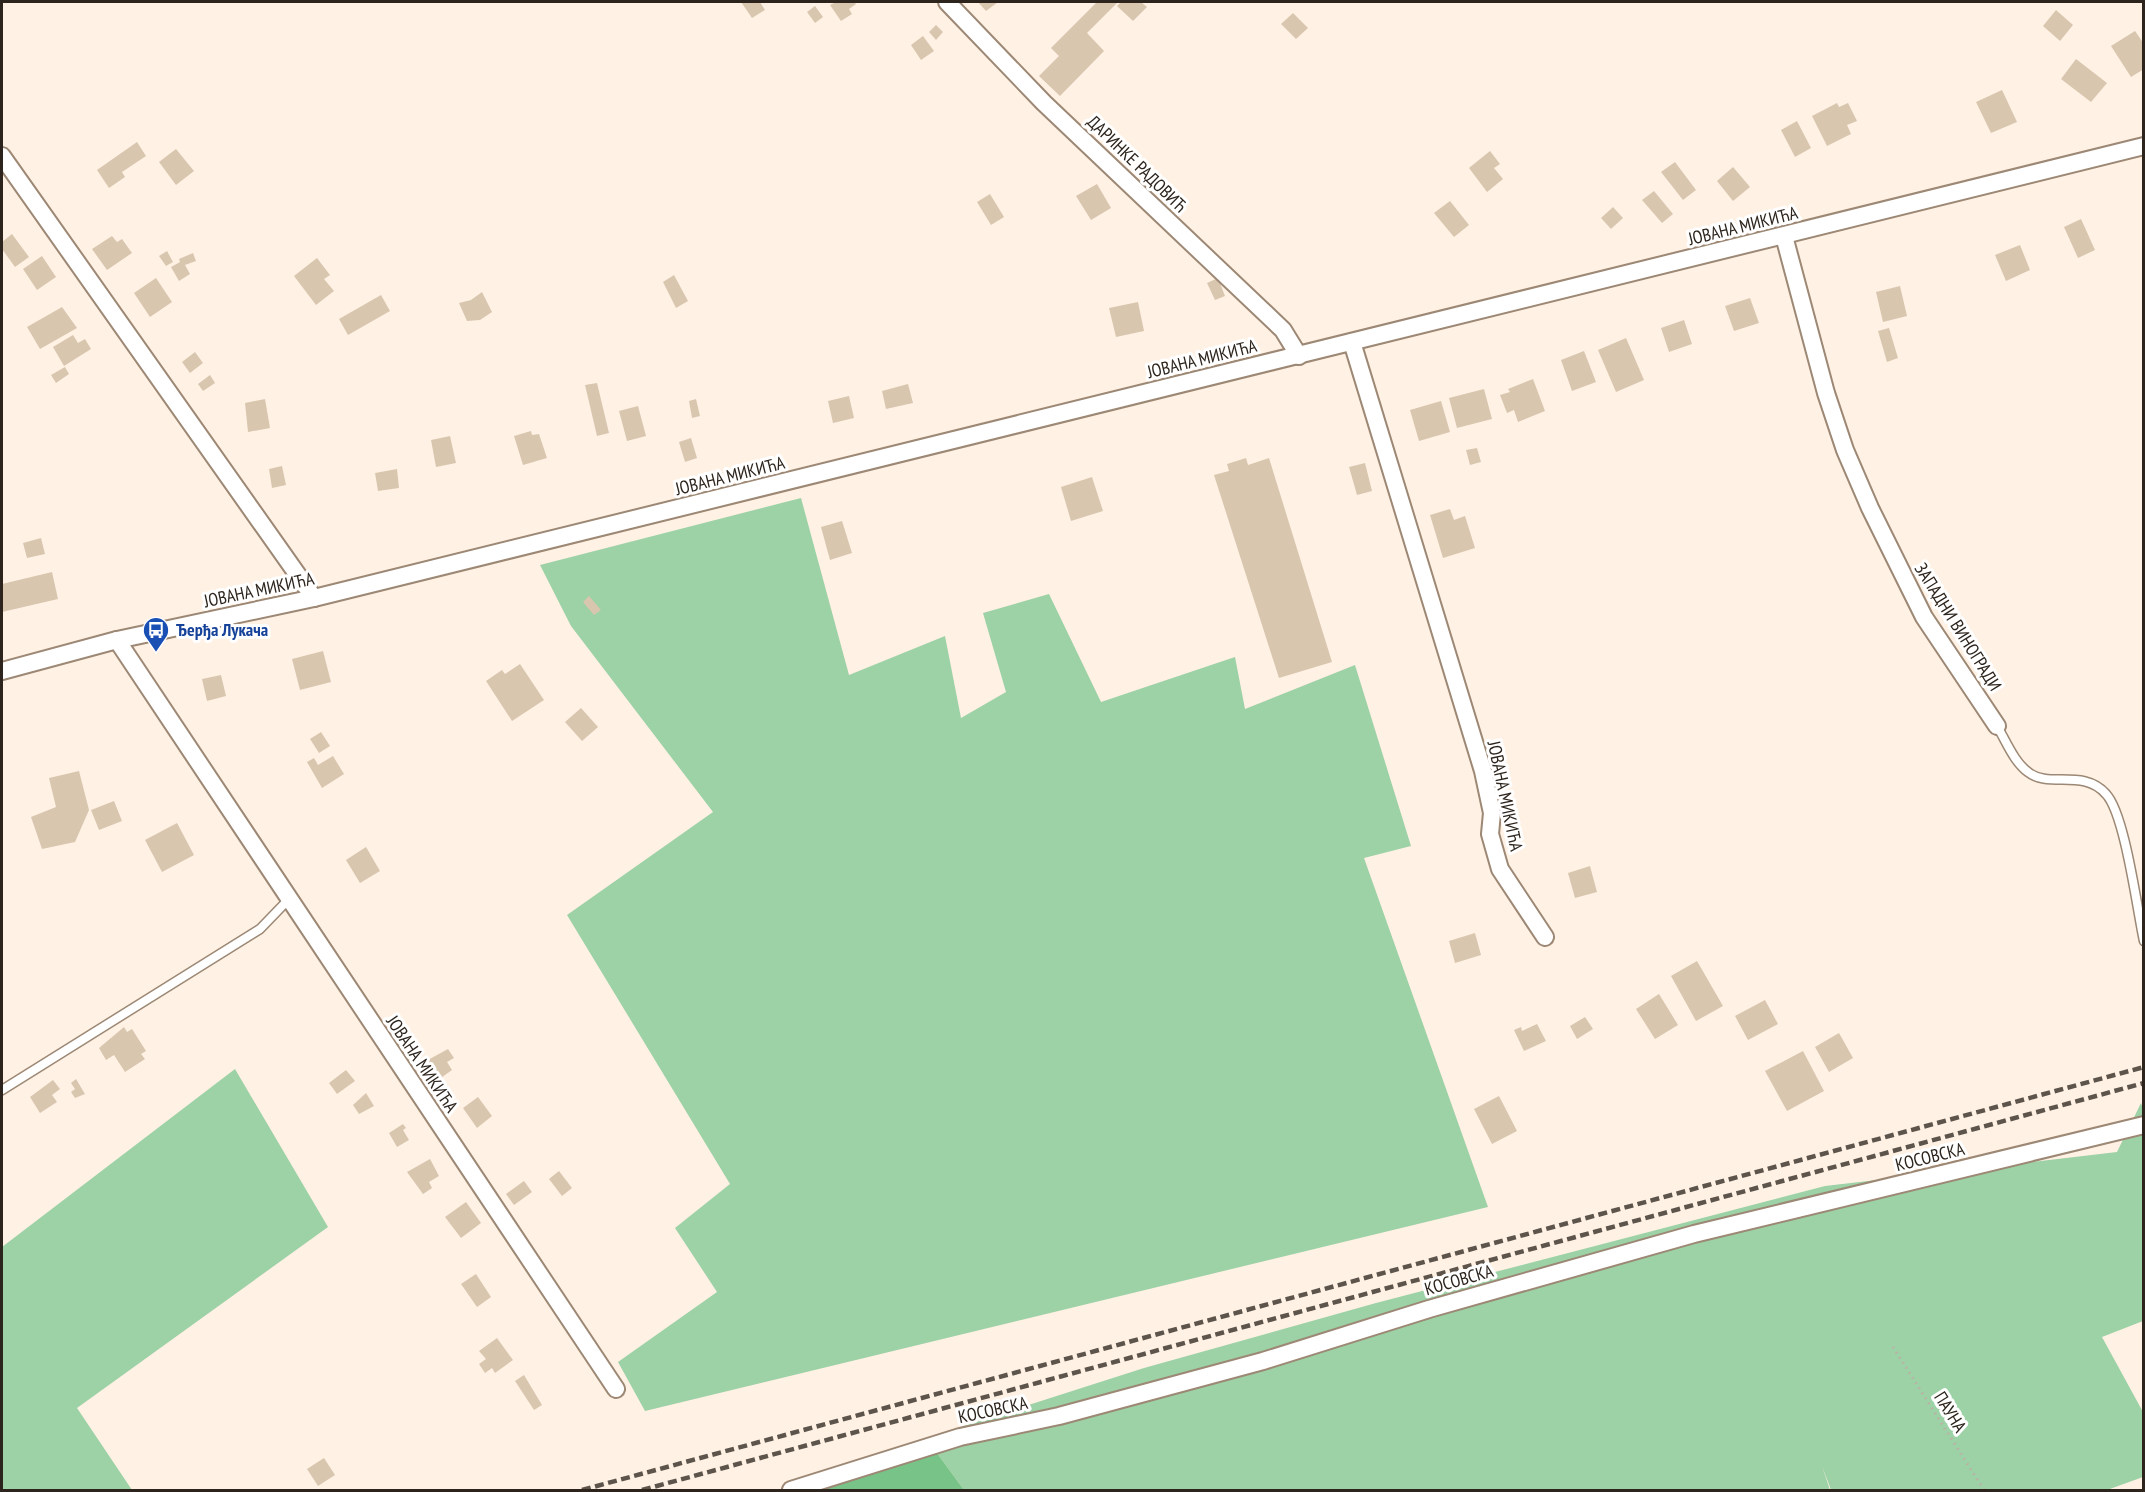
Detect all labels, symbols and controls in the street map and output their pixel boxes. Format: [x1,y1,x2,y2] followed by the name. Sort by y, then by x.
[1083,110,1192,217] street label: ДАРИНКЕ РАДОВИЋ
[1685,201,1800,250] street label: ЈОВАНА МИКИЋА
[1144,334,1259,383] street label: ЈОВАНА МИКИЋА
[672,451,787,500] street label: ЈОВАНА МИКИЋА
[1910,559,2007,695] street label: ЗАПАДНИ ВИНОГРАДИ
[201,567,316,613] street label: ЈОВАНА МИКИЋА
[141,615,171,653] bus stop icon: Ђерђа Лукача
[176,618,268,641] place label: Ђерђа Лукача
[1482,738,1528,853] street label: ЈОВАНА МИКИЋА
[381,1010,464,1117] street label: ЈОВАНА МИКИЋА
[1893,1137,1967,1176] street label: КОСОВСКА
[1422,1259,1496,1300] street label: КОСОВСКА
[1929,1387,1972,1437] street label: ПАУНА
[956,1391,1030,1428] street label: КОСОВСКА

